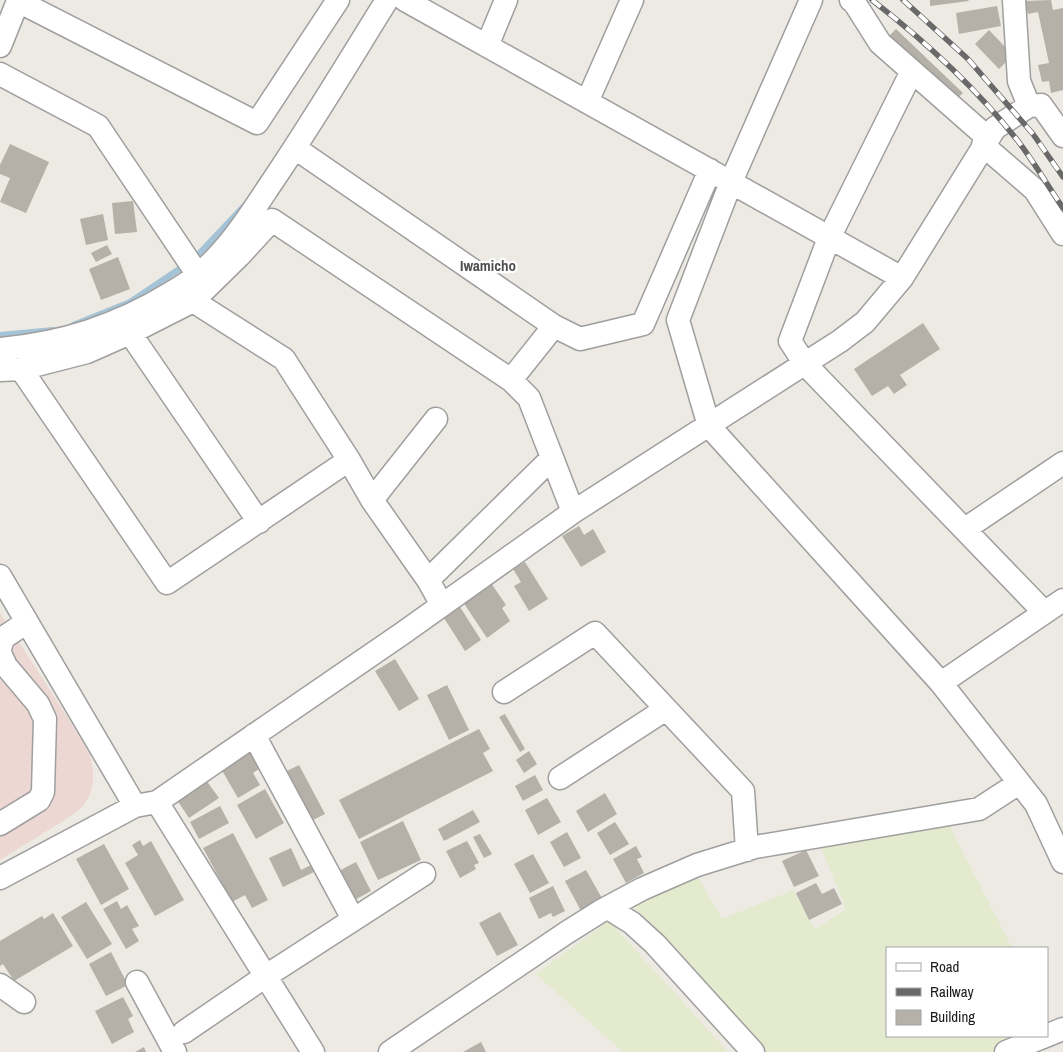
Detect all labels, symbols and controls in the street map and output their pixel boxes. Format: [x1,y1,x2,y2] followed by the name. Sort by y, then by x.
[460,255,516,276] district label: Iwamicho
[886,947,1048,1037] legend
[930,956,959,977] text: Road
[930,981,975,1002] text: Railway
[930,1006,975,1027] text: Building

